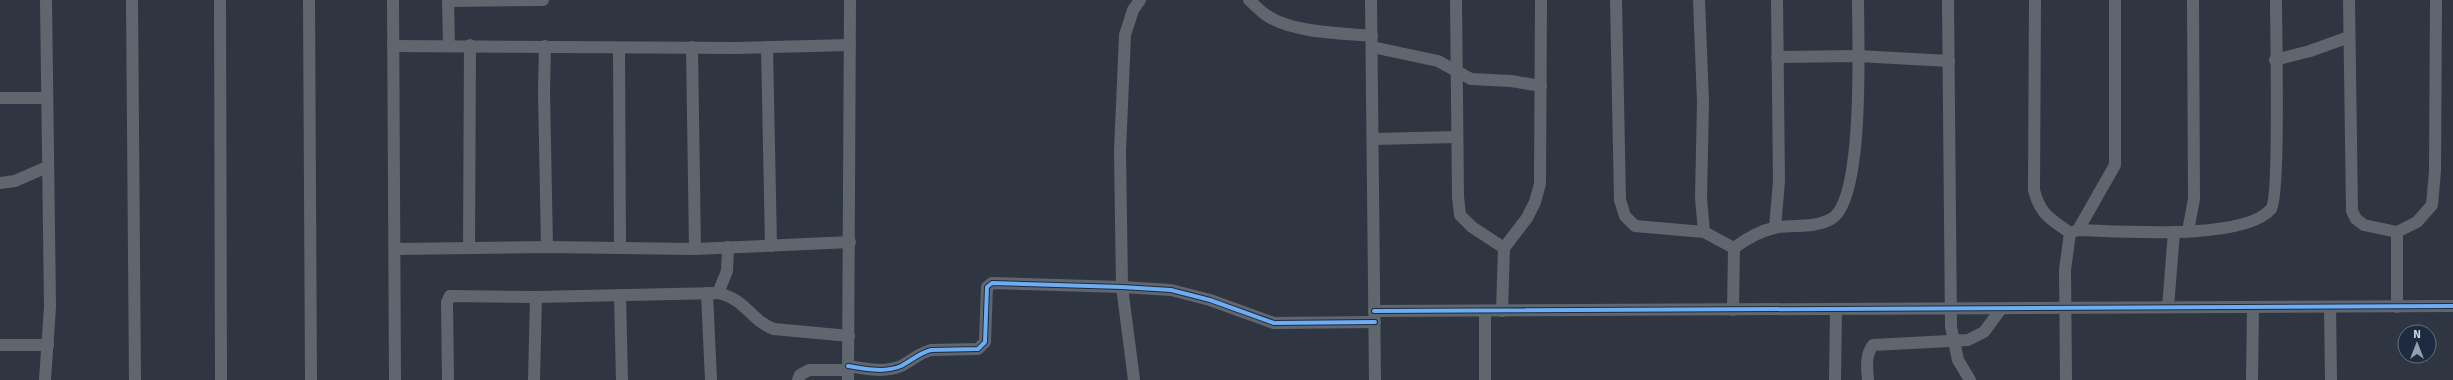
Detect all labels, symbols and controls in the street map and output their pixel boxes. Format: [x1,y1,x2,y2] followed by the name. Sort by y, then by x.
[2397,324,2437,364] north arrow
[2413,328,2421,341] text: N

